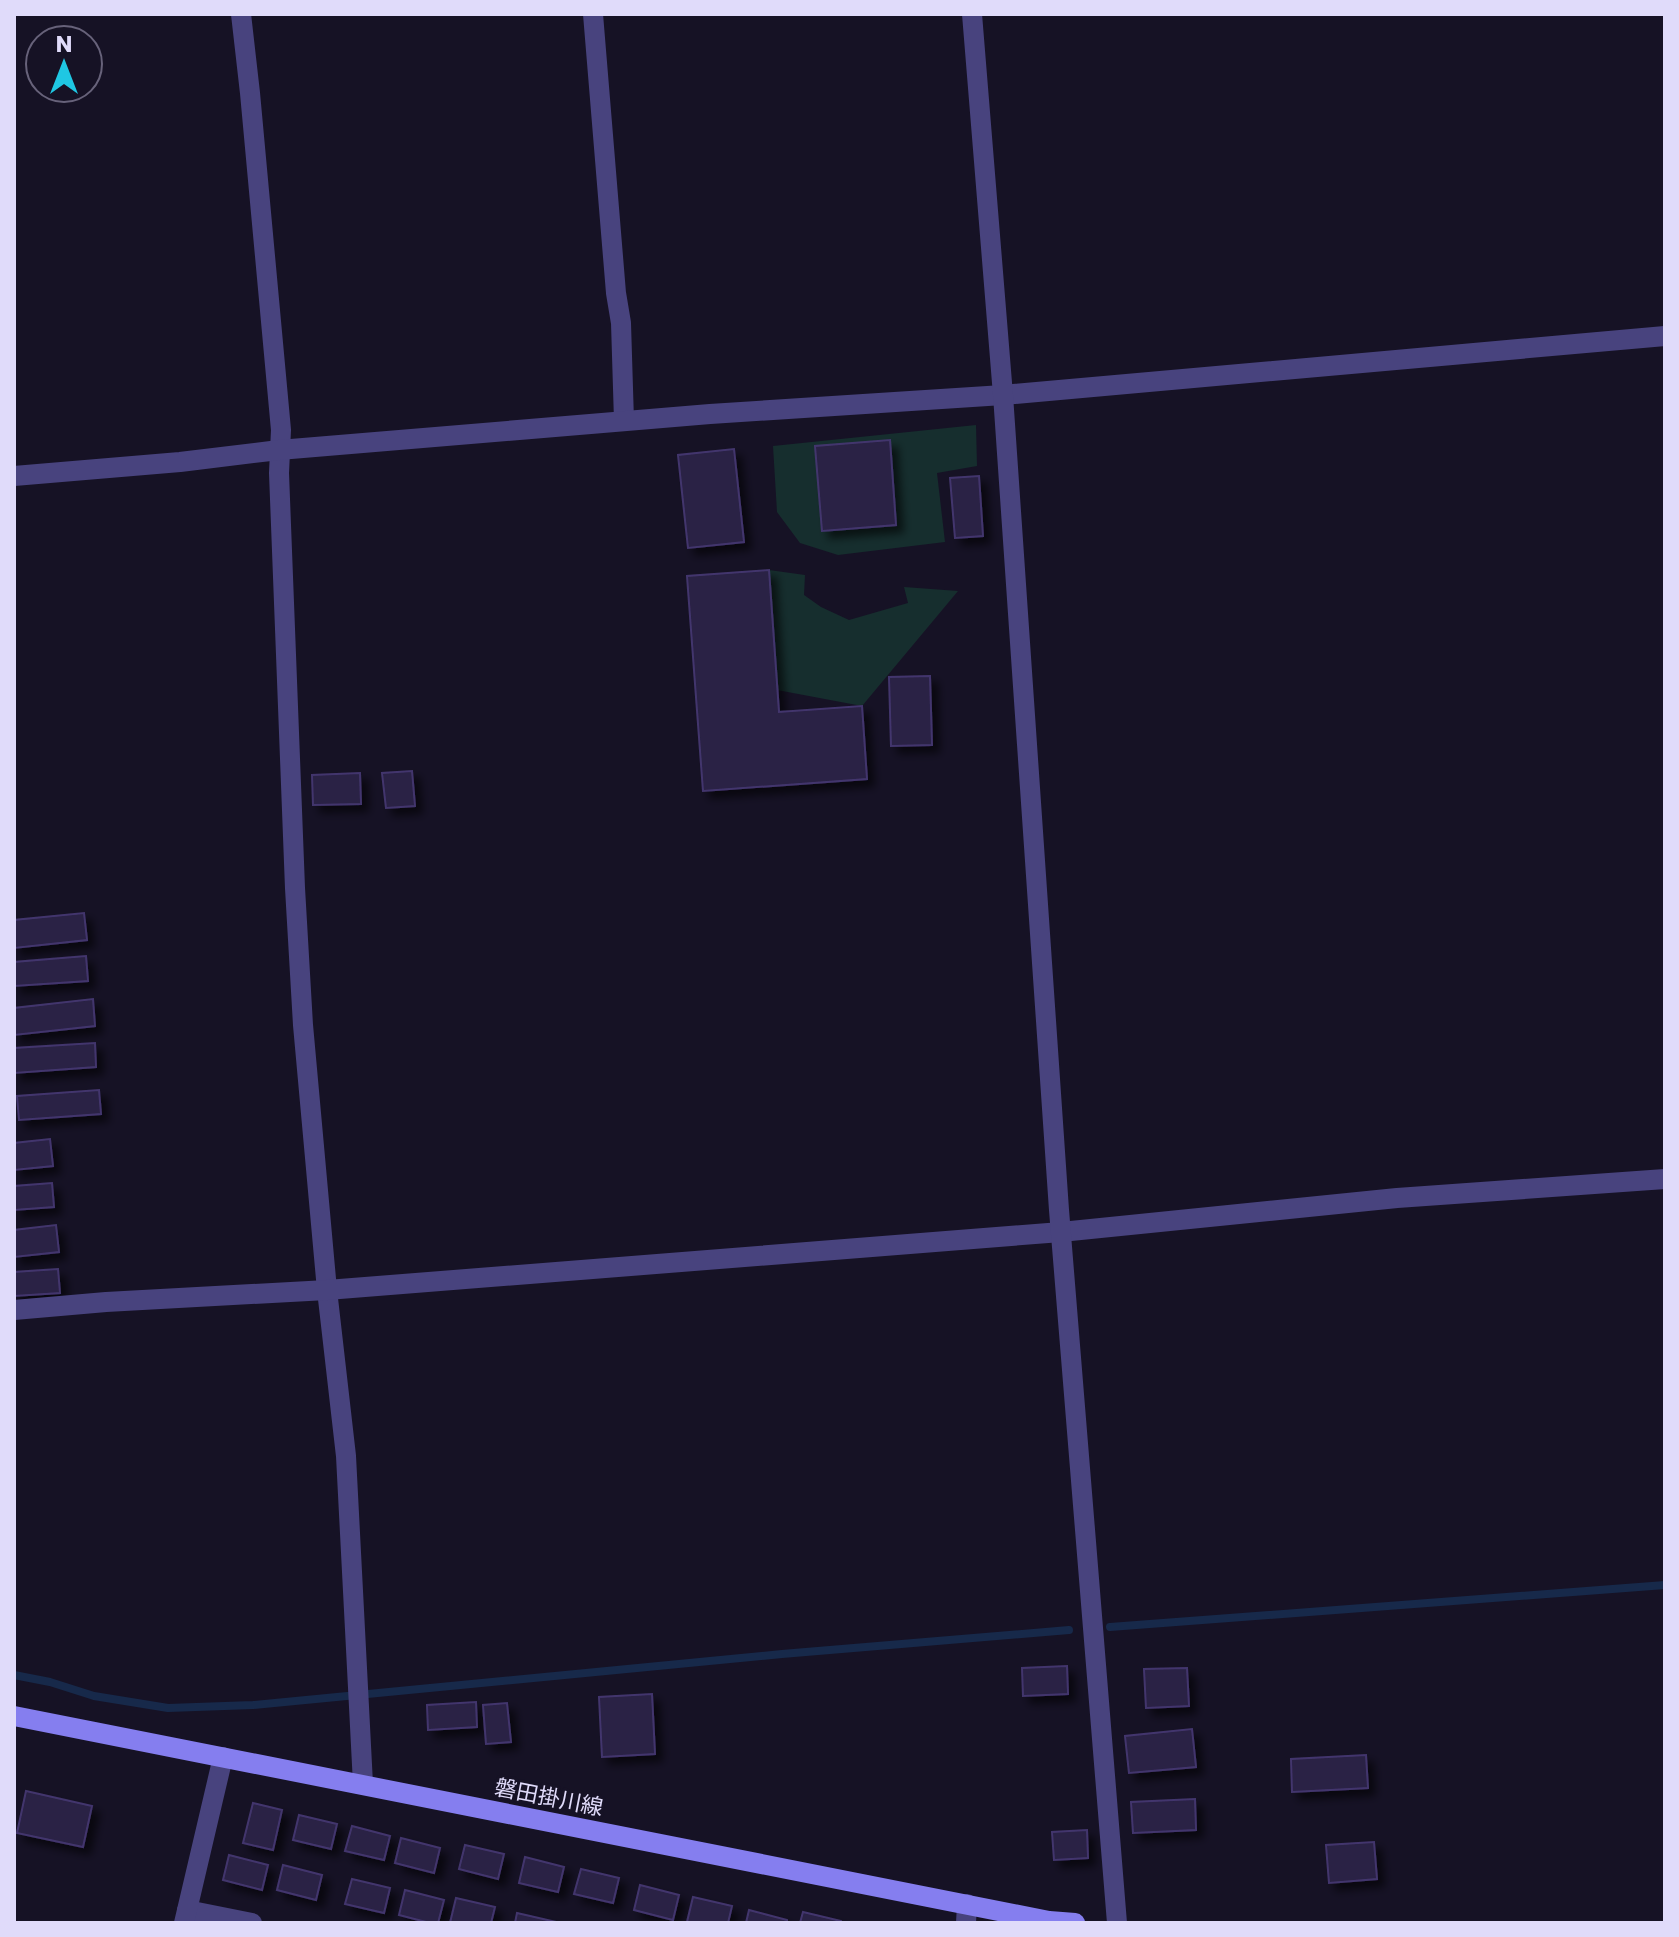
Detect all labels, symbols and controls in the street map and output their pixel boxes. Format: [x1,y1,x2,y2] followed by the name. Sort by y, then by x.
[24,24,104,104] north arrow
[56,29,72,60] text: N
[492,1772,606,1823] street label: 磐田掛川線

